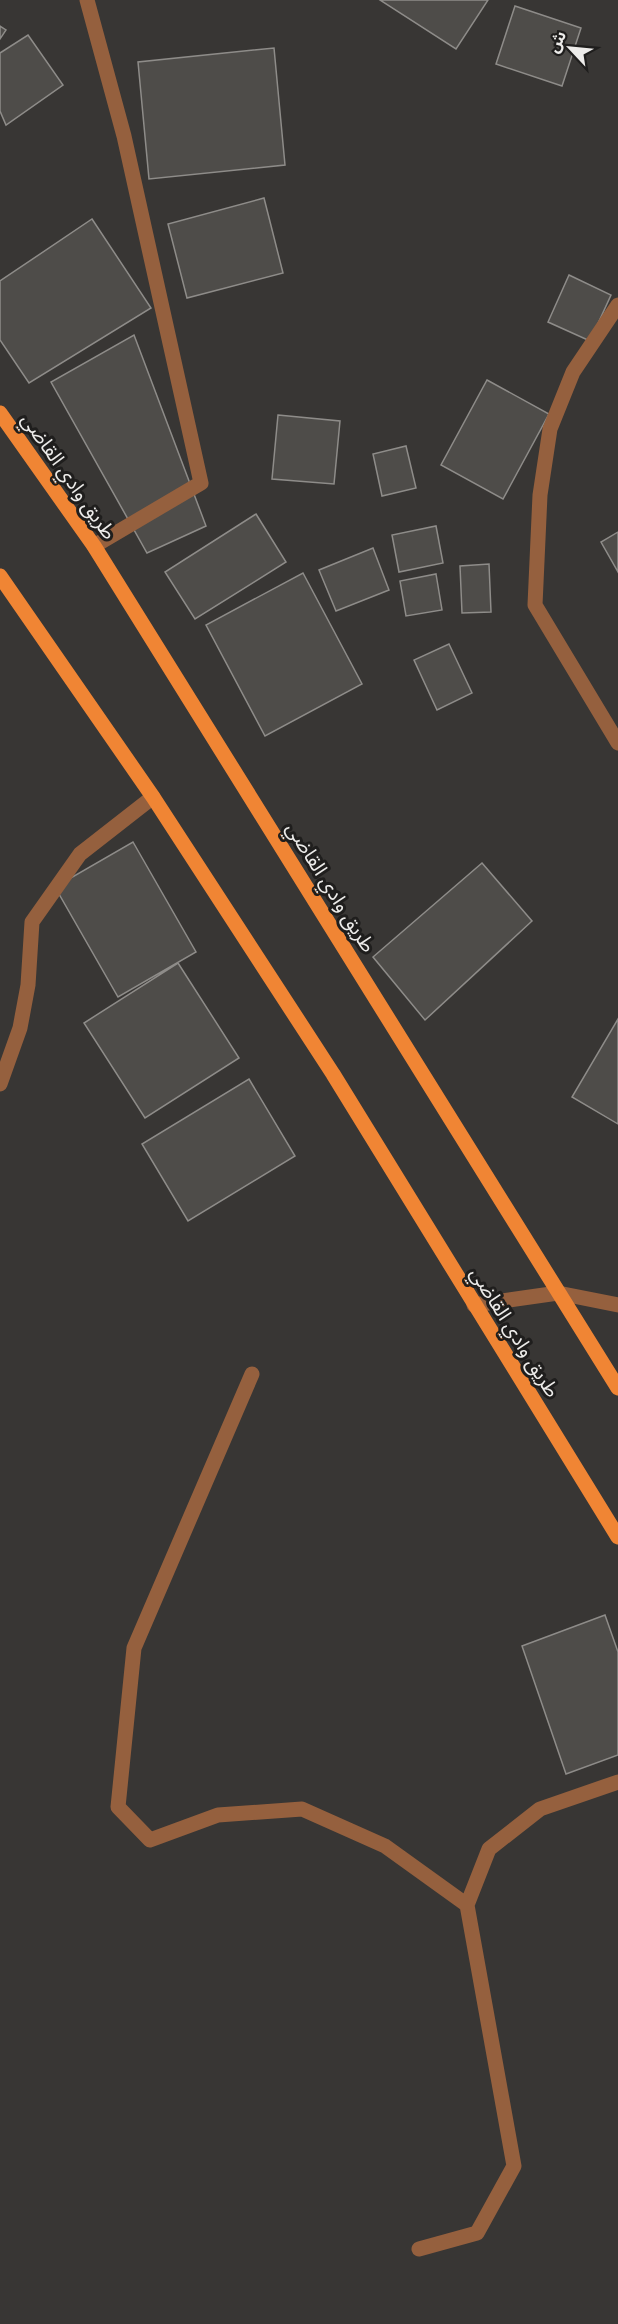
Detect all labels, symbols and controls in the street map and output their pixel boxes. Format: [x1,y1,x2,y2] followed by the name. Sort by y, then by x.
[540,18,600,78] north arrow
[544,28,570,56] text: ش
[13,408,122,546] street label: طريق وادي القاضي
[278,817,381,959] street label: طريق وادي القاضي
[462,1262,565,1404] street label: طريق وادي القاضي

